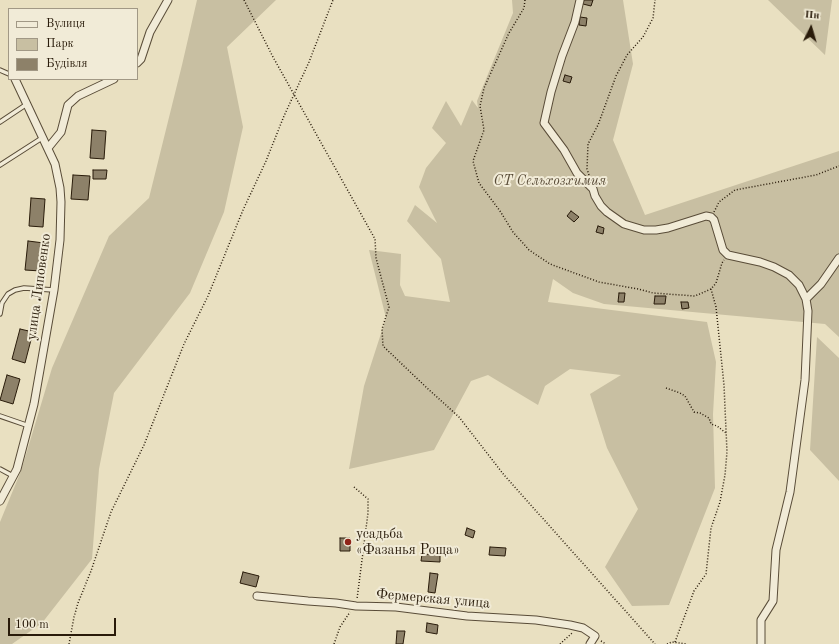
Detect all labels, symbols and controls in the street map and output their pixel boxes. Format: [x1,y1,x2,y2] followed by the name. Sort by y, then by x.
[8,8,138,80] legend
[791,8,831,48] north arrow
[804,9,820,22] text: Пн
[46,18,85,30] text: Вулиця
[46,38,74,50] text: Парк
[46,58,88,70] text: Будівля
[494,173,606,189] park label: СТ Сельхозхимия
[23,233,55,341] street label: улица Липовенко
[356,526,460,558] place label: усадьба «Фазанья Роща»
[343,537,353,547] marker: усадьба «Фазанья Роща»
[375,586,491,612] street label: Фермерская улица
[10,610,118,636] scale bar
[15,619,49,631] text: 100 m

